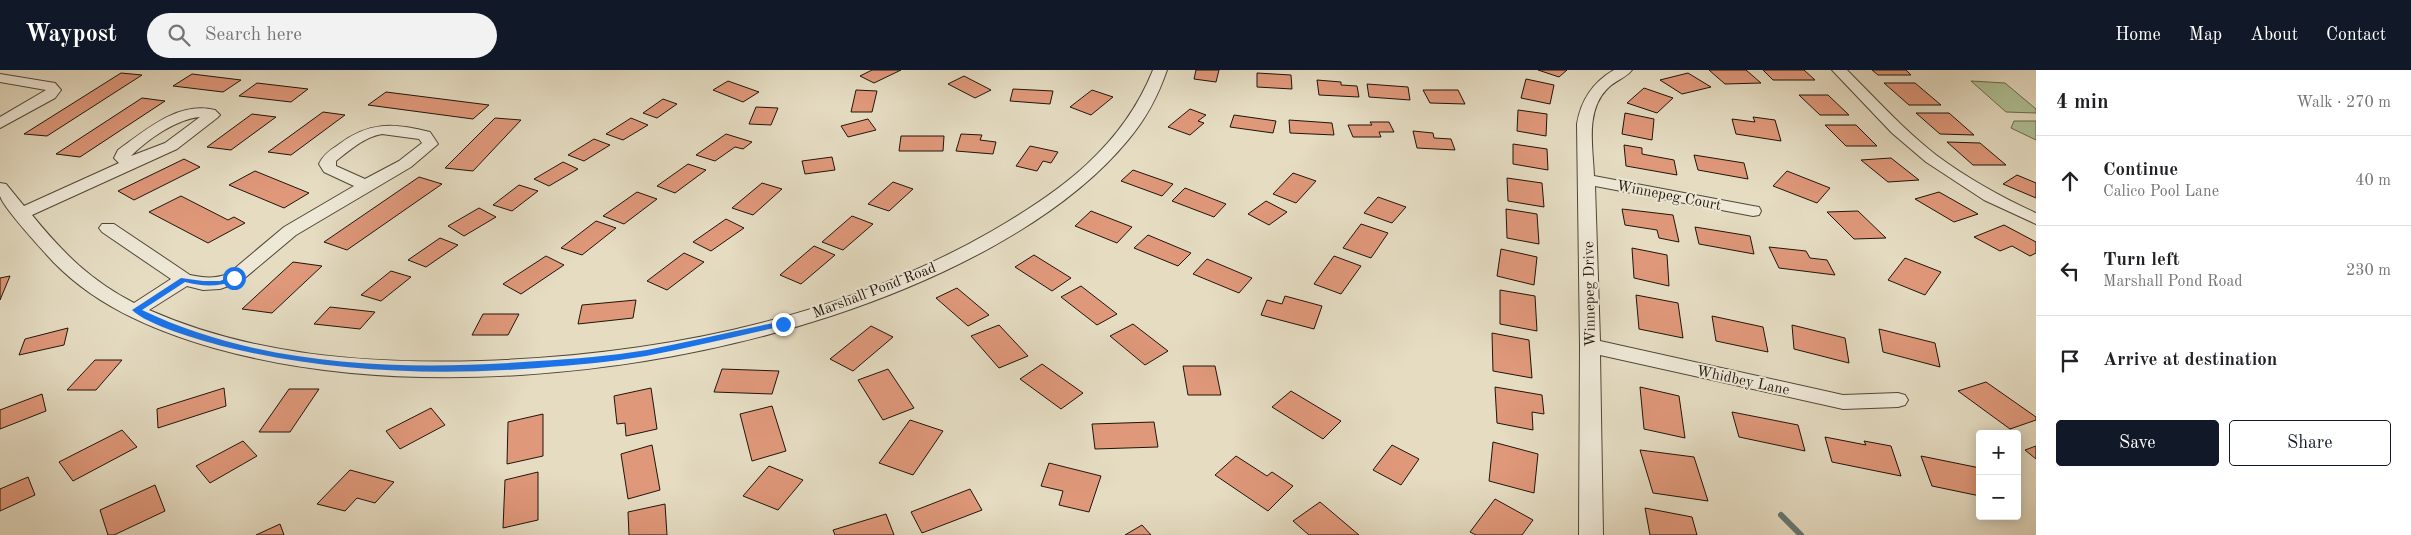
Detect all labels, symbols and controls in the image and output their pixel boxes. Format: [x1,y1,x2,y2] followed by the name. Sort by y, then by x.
[147,13,497,58] search box
[165,21,193,49] icon: search
[25,23,117,47] text: Waypost
[205,26,302,45] text: Search here
[2115,26,2161,44] text: Home
[2189,26,2222,44] text: Map
[2250,26,2298,44] text: About
[2326,26,2386,44] text: Contact
[2056,92,2109,113] text: 4 min
[2296,95,2391,111] text: Walk · 270 m
[2103,161,2178,180] text: Continue
[2056,167,2084,195] icon: ahead
[2355,173,2391,189] text: 40 m
[1615,179,1722,214] street label: Winnepeg Court
[2103,184,2219,200] text: Calico Pool Lane
[1582,241,1599,347] street label: Winnepeg Drive
[2103,251,2180,270] text: Turn left
[2056,257,2084,285] icon: left
[811,261,938,322] street label: Marshall Pond Road
[2346,263,2391,279] text: 230 m
[223,267,246,290] route start
[2103,274,2243,290] text: Marshall Pond Road
[772,313,795,336] route end
[2056,347,2084,375] icon: arrive
[2103,351,2277,370] text: Arrive at destination
[1695,364,1791,399] street label: Whidbey Lane
[2056,420,2219,466] button: Save
[2229,420,2391,466] button: Share
[1976,430,2021,520] map controls
[1976,430,2021,475] button: +
[1976,475,2021,520] button: −

